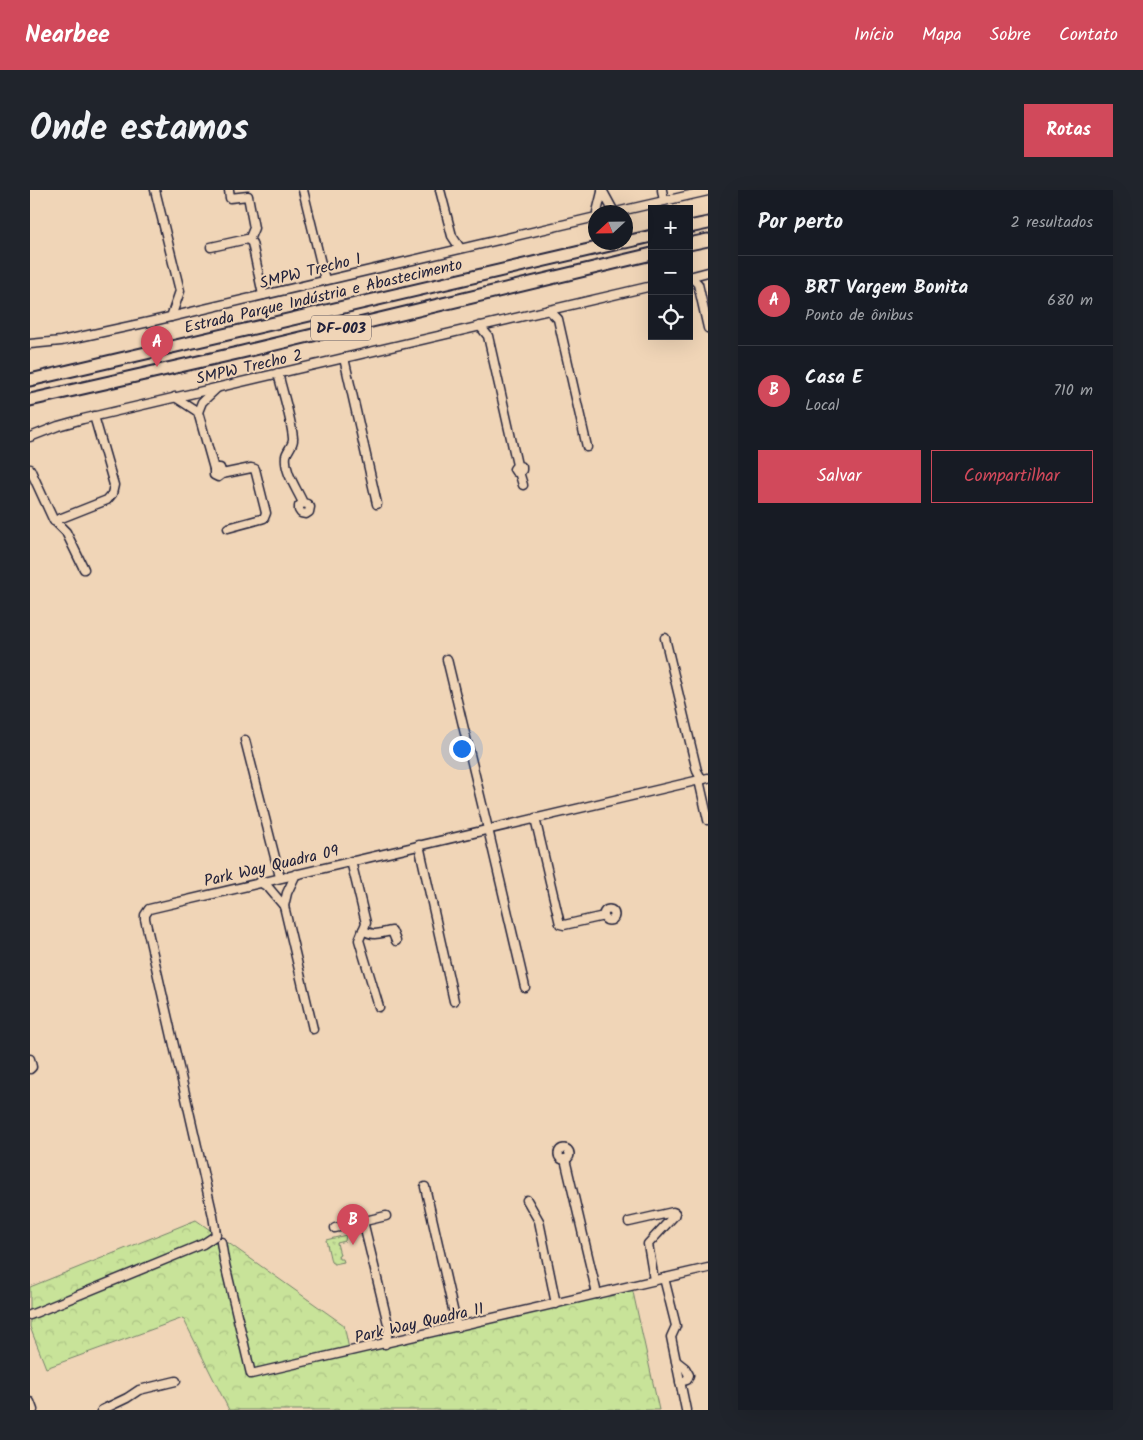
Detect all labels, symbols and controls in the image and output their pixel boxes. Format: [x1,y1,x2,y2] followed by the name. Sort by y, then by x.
[25,16,110,55] text: Nearbee
[854,21,894,50] text: Início
[922,21,962,50] text: Mapa
[990,21,1031,50] text: Sobre
[1059,21,1118,50] text: Contato
[30,102,249,158] text: Onde estamos
[1024,104,1113,157] button: Rotas
[588,205,633,250] north arrow
[648,205,693,340] map controls
[648,205,693,250] button: +
[758,206,843,239] text: Por perto
[1011,210,1093,235] text: 2 resultados
[257,247,364,296] street label: SMPW Trecho 1
[648,250,693,295] button: −
[182,252,465,341] street label: Estrada Parque Indústria e Abastecimento
[805,273,968,303] text: BRT Vargem Bonita
[769,288,779,313] text: A
[1047,288,1093,313] text: 680 m
[648,295,693,340] button: locate
[805,303,913,328] text: Ponto de ônibus
[311,316,371,340] road number: DF-003
[141,326,173,367] pin: A
[194,343,305,392] street label: SMPW Trecho 2
[805,363,863,393] text: Casa E
[769,378,779,403] text: B
[1053,378,1093,403] text: 710 m
[805,393,840,418] text: Local
[758,450,921,503] button: Salvar
[931,450,1093,503] button: Compartilhar
[449,736,475,762] your location
[201,839,341,894] street label: Park Way Quadra 09
[337,1204,369,1245] pin: B
[352,1296,486,1350] street label: Park Way Quadra 11

